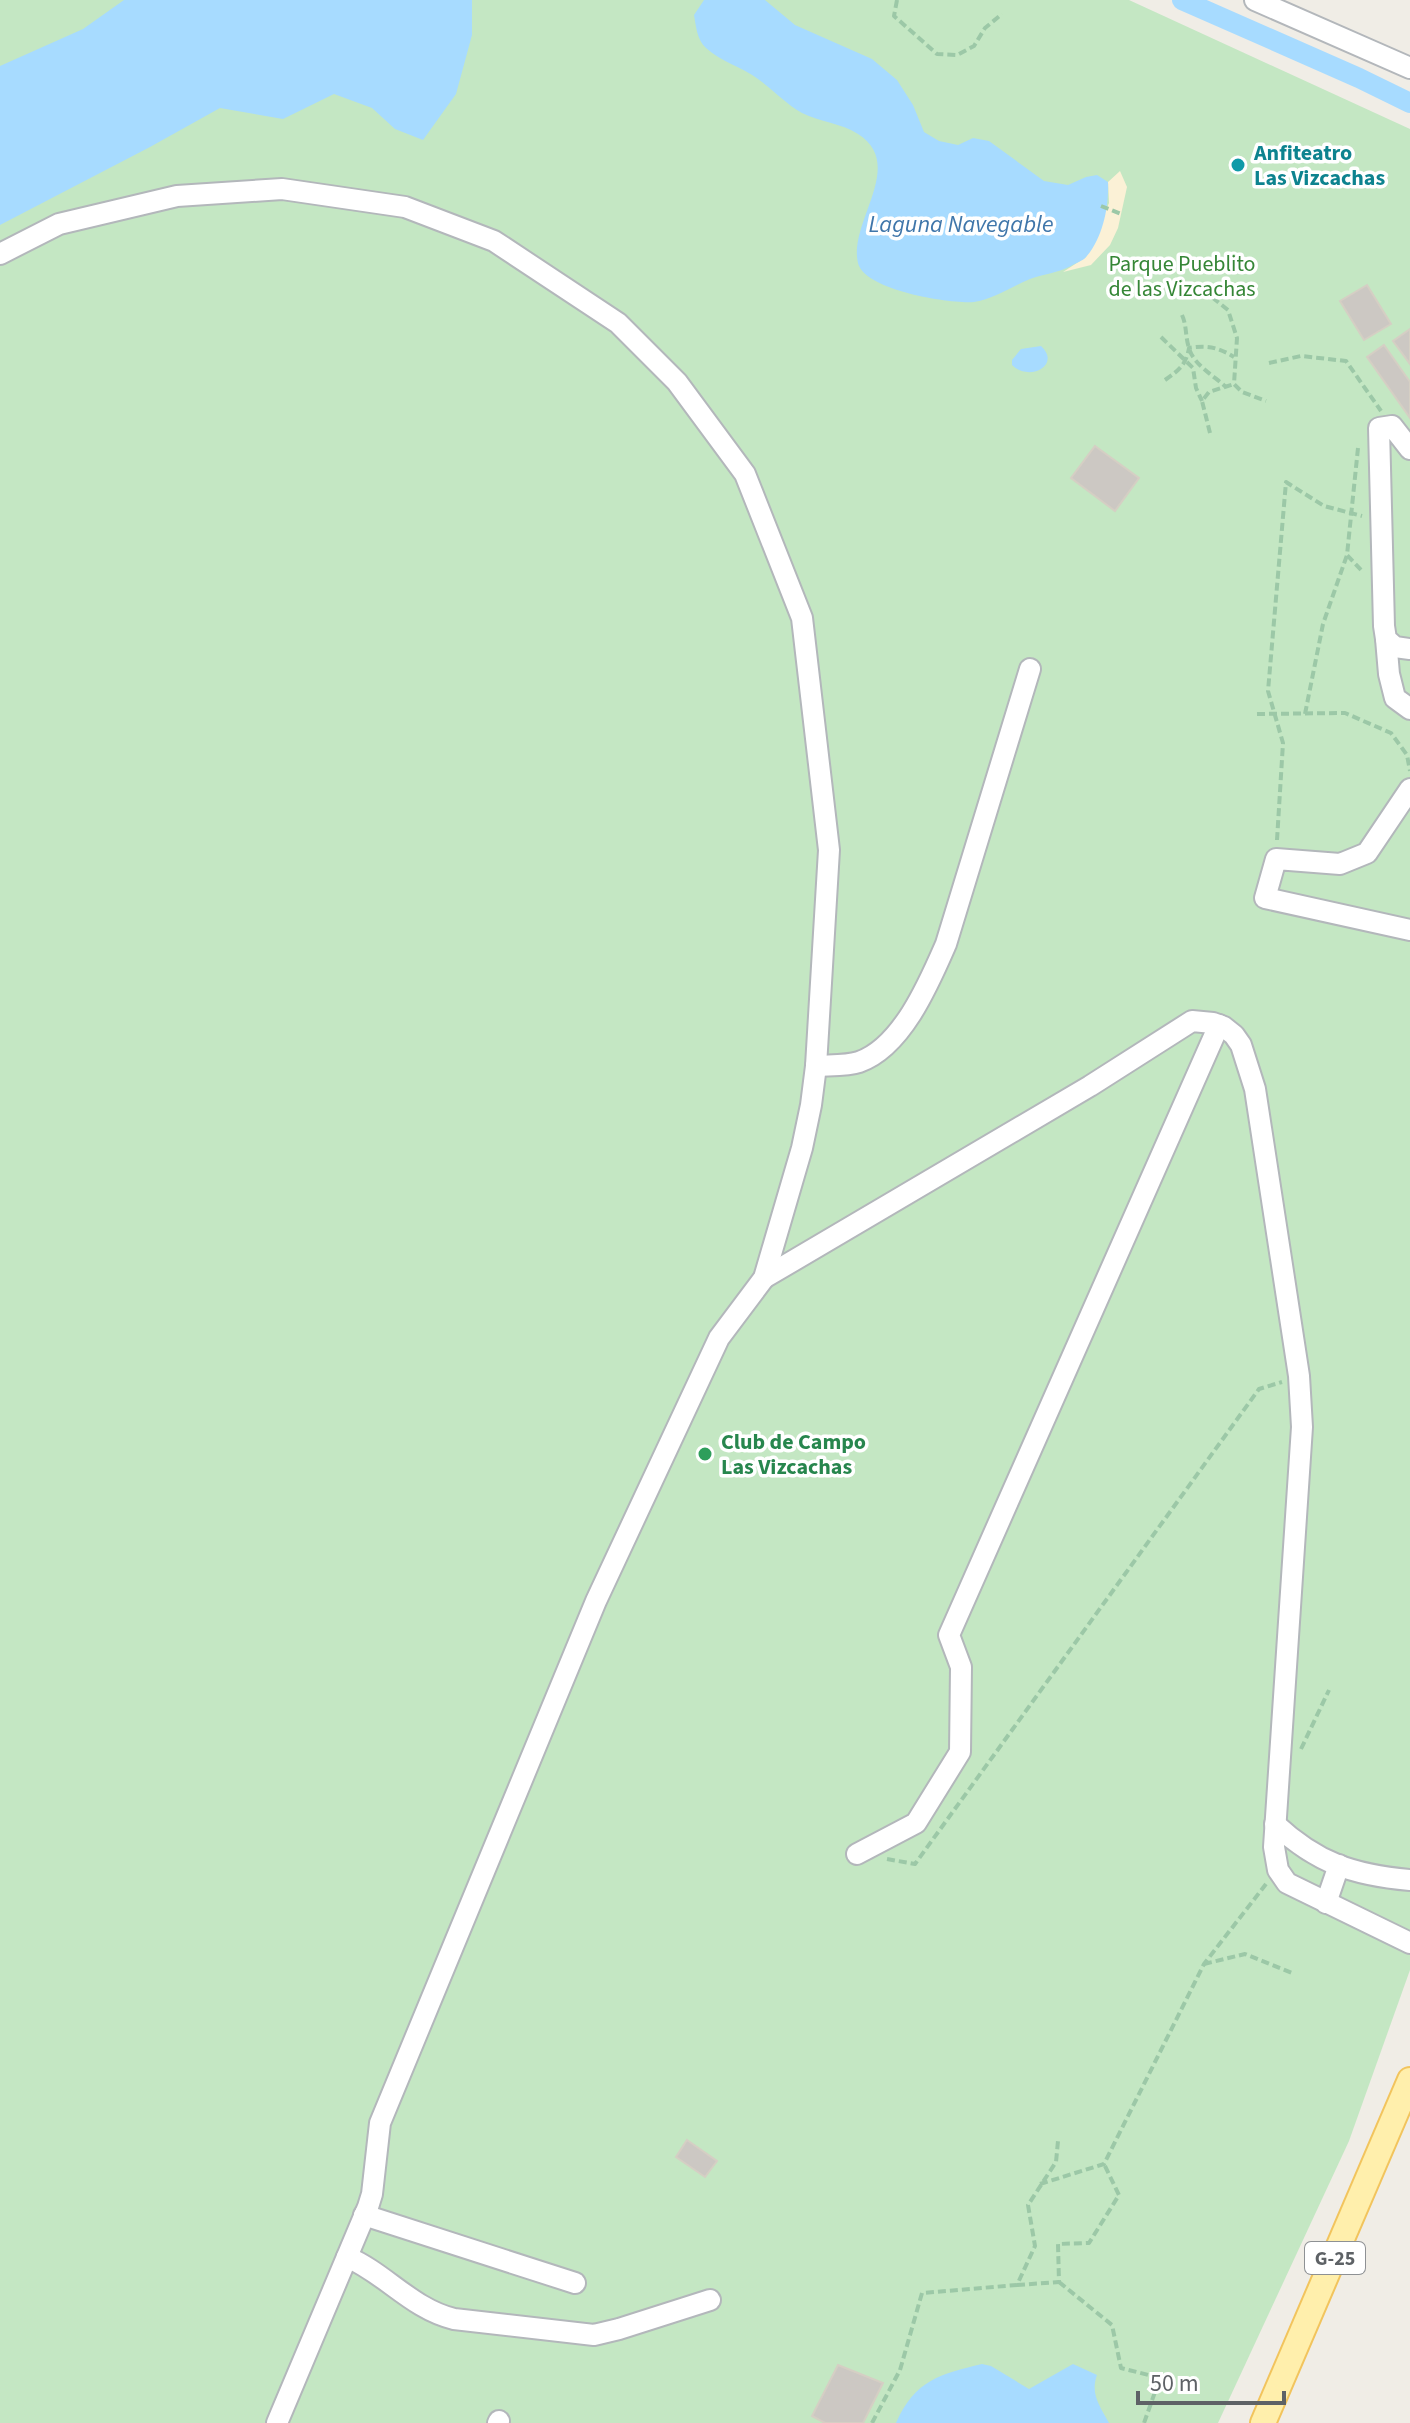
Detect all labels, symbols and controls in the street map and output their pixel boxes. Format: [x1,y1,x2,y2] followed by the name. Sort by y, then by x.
[1253,137,1385,194] place label: Anfiteatro Las Vizcachas
[1229,156,1247,174] marker: Anfiteatro Las Vizcachas
[869,207,1053,242] water label: Laguna Navegable
[1108,248,1256,305] park label: Parque Pueblito de las Vizcachas
[721,1426,866,1483] place label: Club de Campo Las Vizcachas
[696,1445,714,1463] marker: Club de Campo Las Vizcachas
[1305,2242,1365,2274] road number: G-25
[1138,2355,1284,2405] scale bar
[1150,2366,1199,2401] text: 50 m

